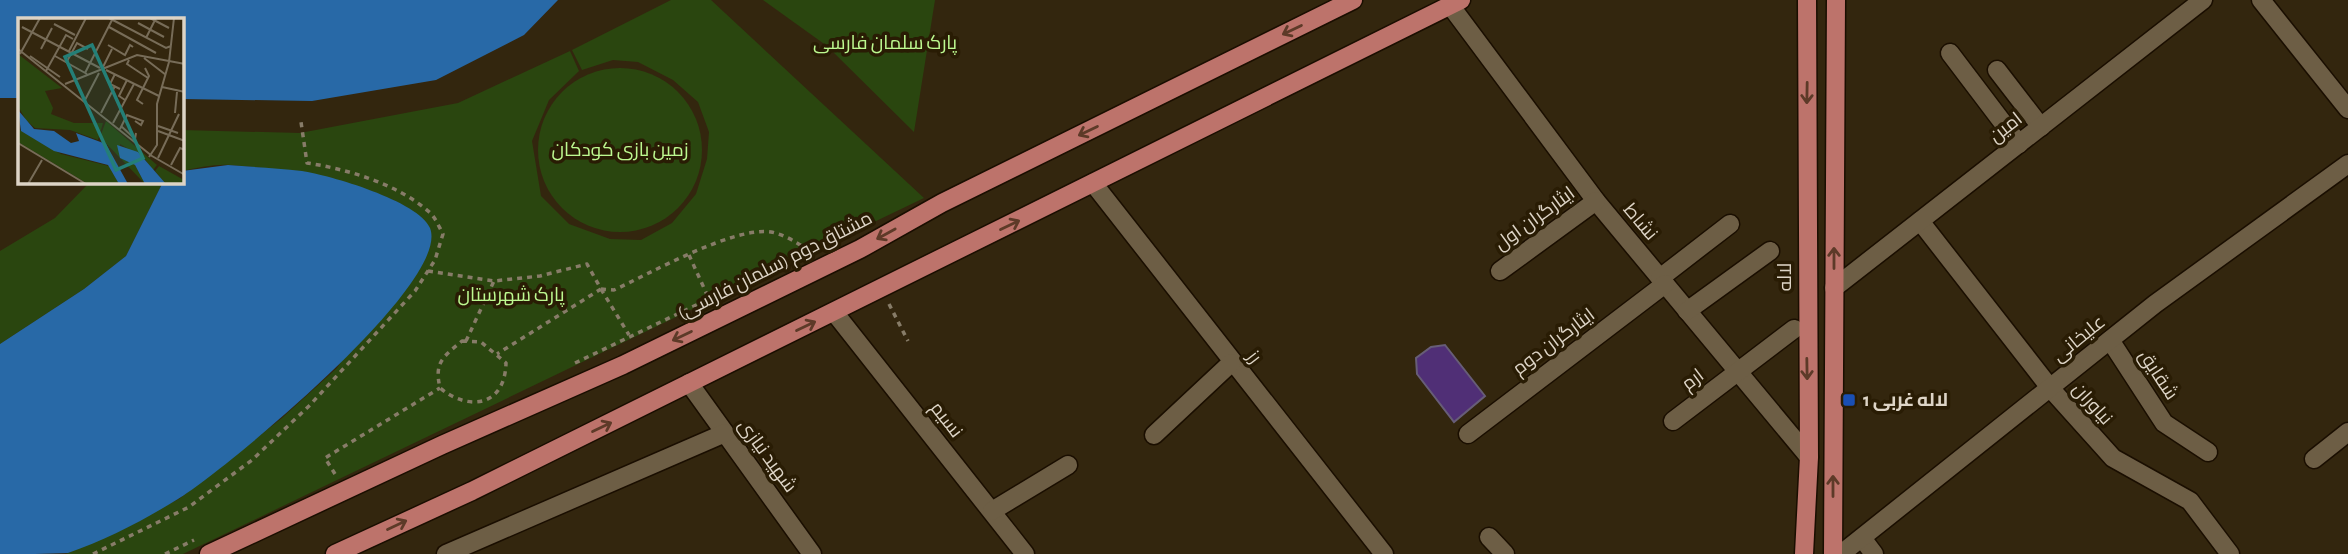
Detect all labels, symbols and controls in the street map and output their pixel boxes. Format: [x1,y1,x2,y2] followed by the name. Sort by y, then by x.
[18,18,184,184] inset map
[1282,24,1303,38] one-way arrow
[813,34,957,55] park label: پارک سلمان فارسی
[1800,81,1814,104] one-way arrow
[1986,109,2027,147] street label: امین
[1078,124,1099,138] one-way arrow
[551,141,689,161] park label: زمین بازی کودکان
[1491,183,1579,255] street label: ایثارگران اول
[1619,199,1661,244] street label: نشاط
[674,208,877,326] street label: مشتاق دوم (سلمان فارسی)
[999,218,1020,232] one-way arrow
[876,227,896,241] one-way arrow
[1827,247,1841,270] one-way arrow
[1776,263,1795,291] street label: لاله
[457,285,565,307] park label: پارک شهرستان
[1509,304,1600,381] street label: ایثارگران دوم
[2049,312,2110,367] street label: علیخانی
[795,319,816,332] one-way arrow
[672,330,693,343] one-way arrow
[1242,346,1265,367] street label: رز
[2133,346,2182,405] street label: شقایق
[1800,357,1814,380] one-way arrow
[1678,366,1709,397] street label: ارم
[2068,379,2116,429] street label: نیاوران
[1863,391,1948,411] place label: لاله غربی 1
[1841,392,1857,408] marker: لاله غربی 1
[924,399,966,443] street label: نسیم
[733,415,801,497] street label: شهید نیازی
[591,419,612,433] one-way arrow
[1826,475,1840,498] one-way arrow
[385,518,407,531] one-way arrow

